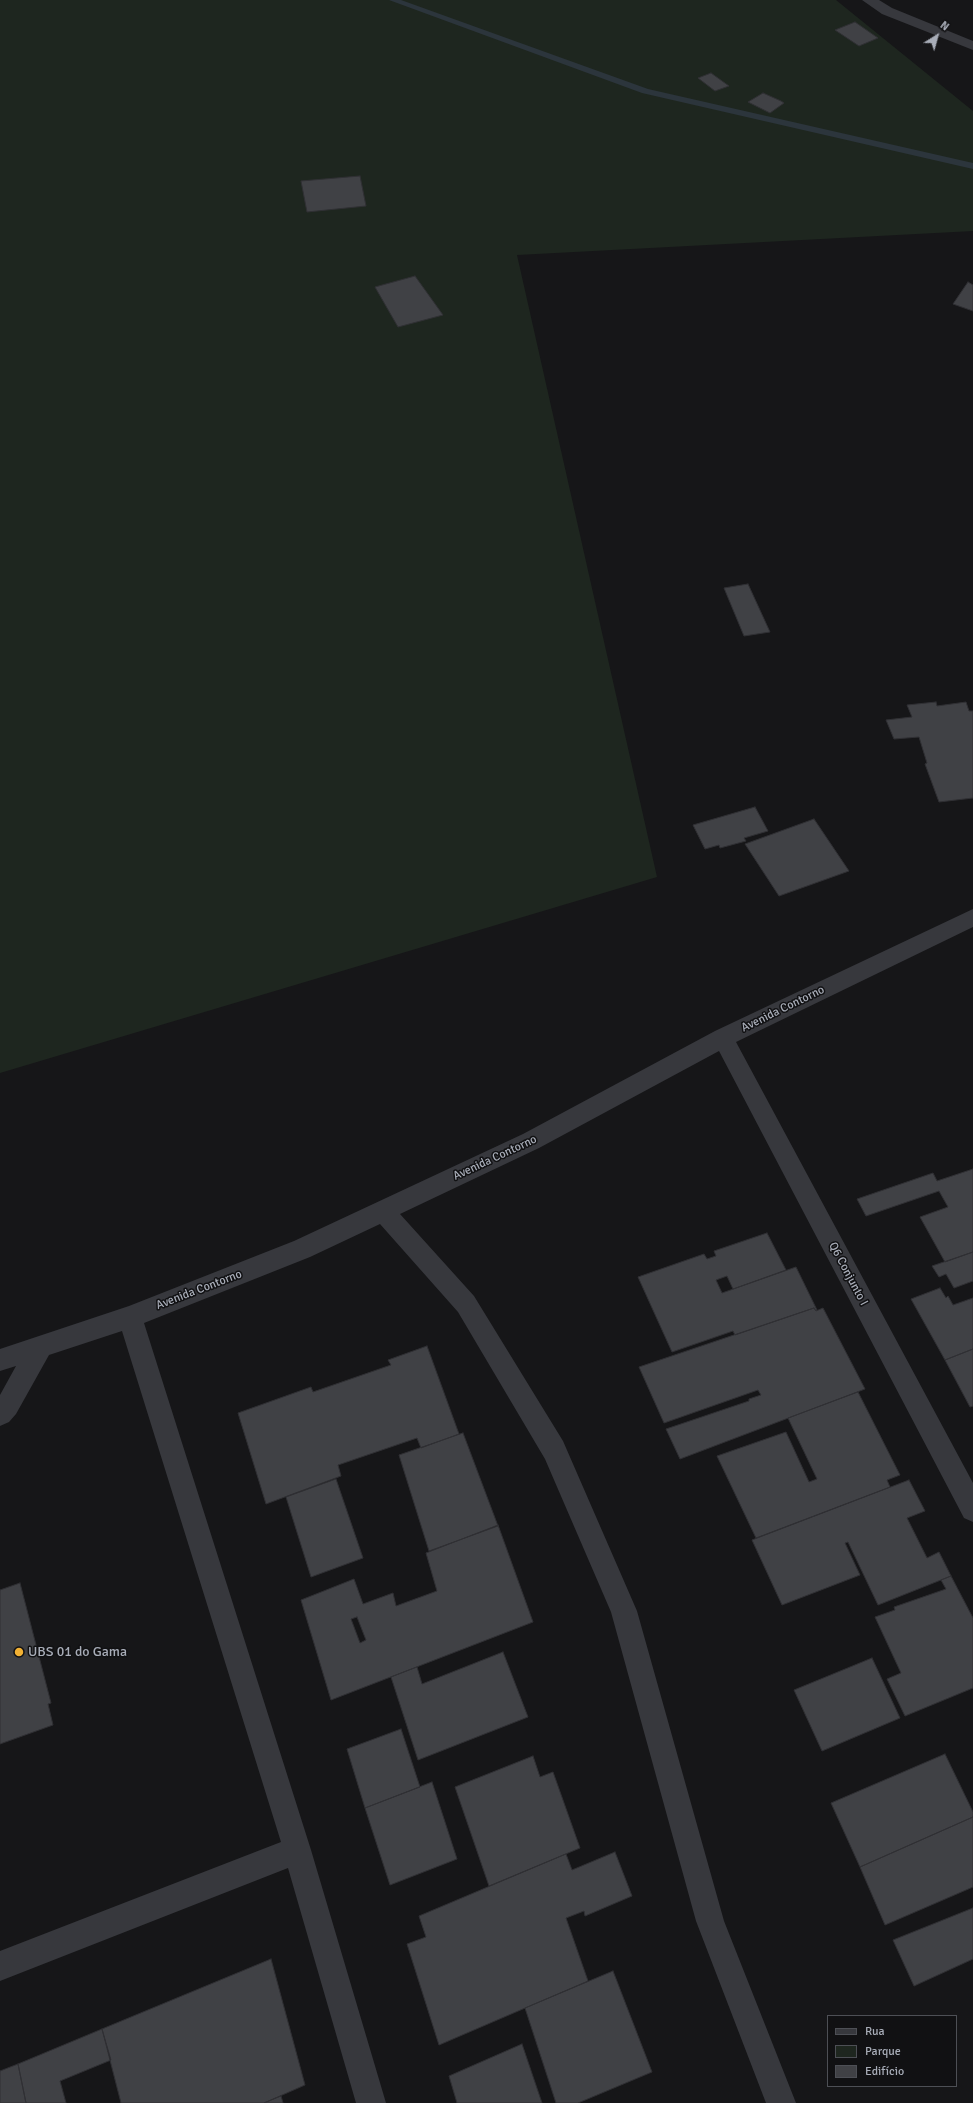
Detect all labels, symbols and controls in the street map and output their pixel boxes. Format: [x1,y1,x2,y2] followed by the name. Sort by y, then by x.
[917,16,957,56] north arrow
[938,19,951,34] text: N
[739,983,827,1035] street label: Avenida Contorno
[451,1132,539,1184] street label: Avenida Contorno
[825,1240,871,1308] street label: Q6 Conjunto I
[154,1267,244,1313] street label: Avenida Contorno
[28,1644,127,1660] place label: UBS 01 do Gama
[13,1646,25,1658] marker: UBS 01 do Gama
[827,2015,957,2087] legend
[865,2024,885,2039] text: Rua
[865,2044,901,2059] text: Parque
[865,2064,904,2079] text: Edifício

